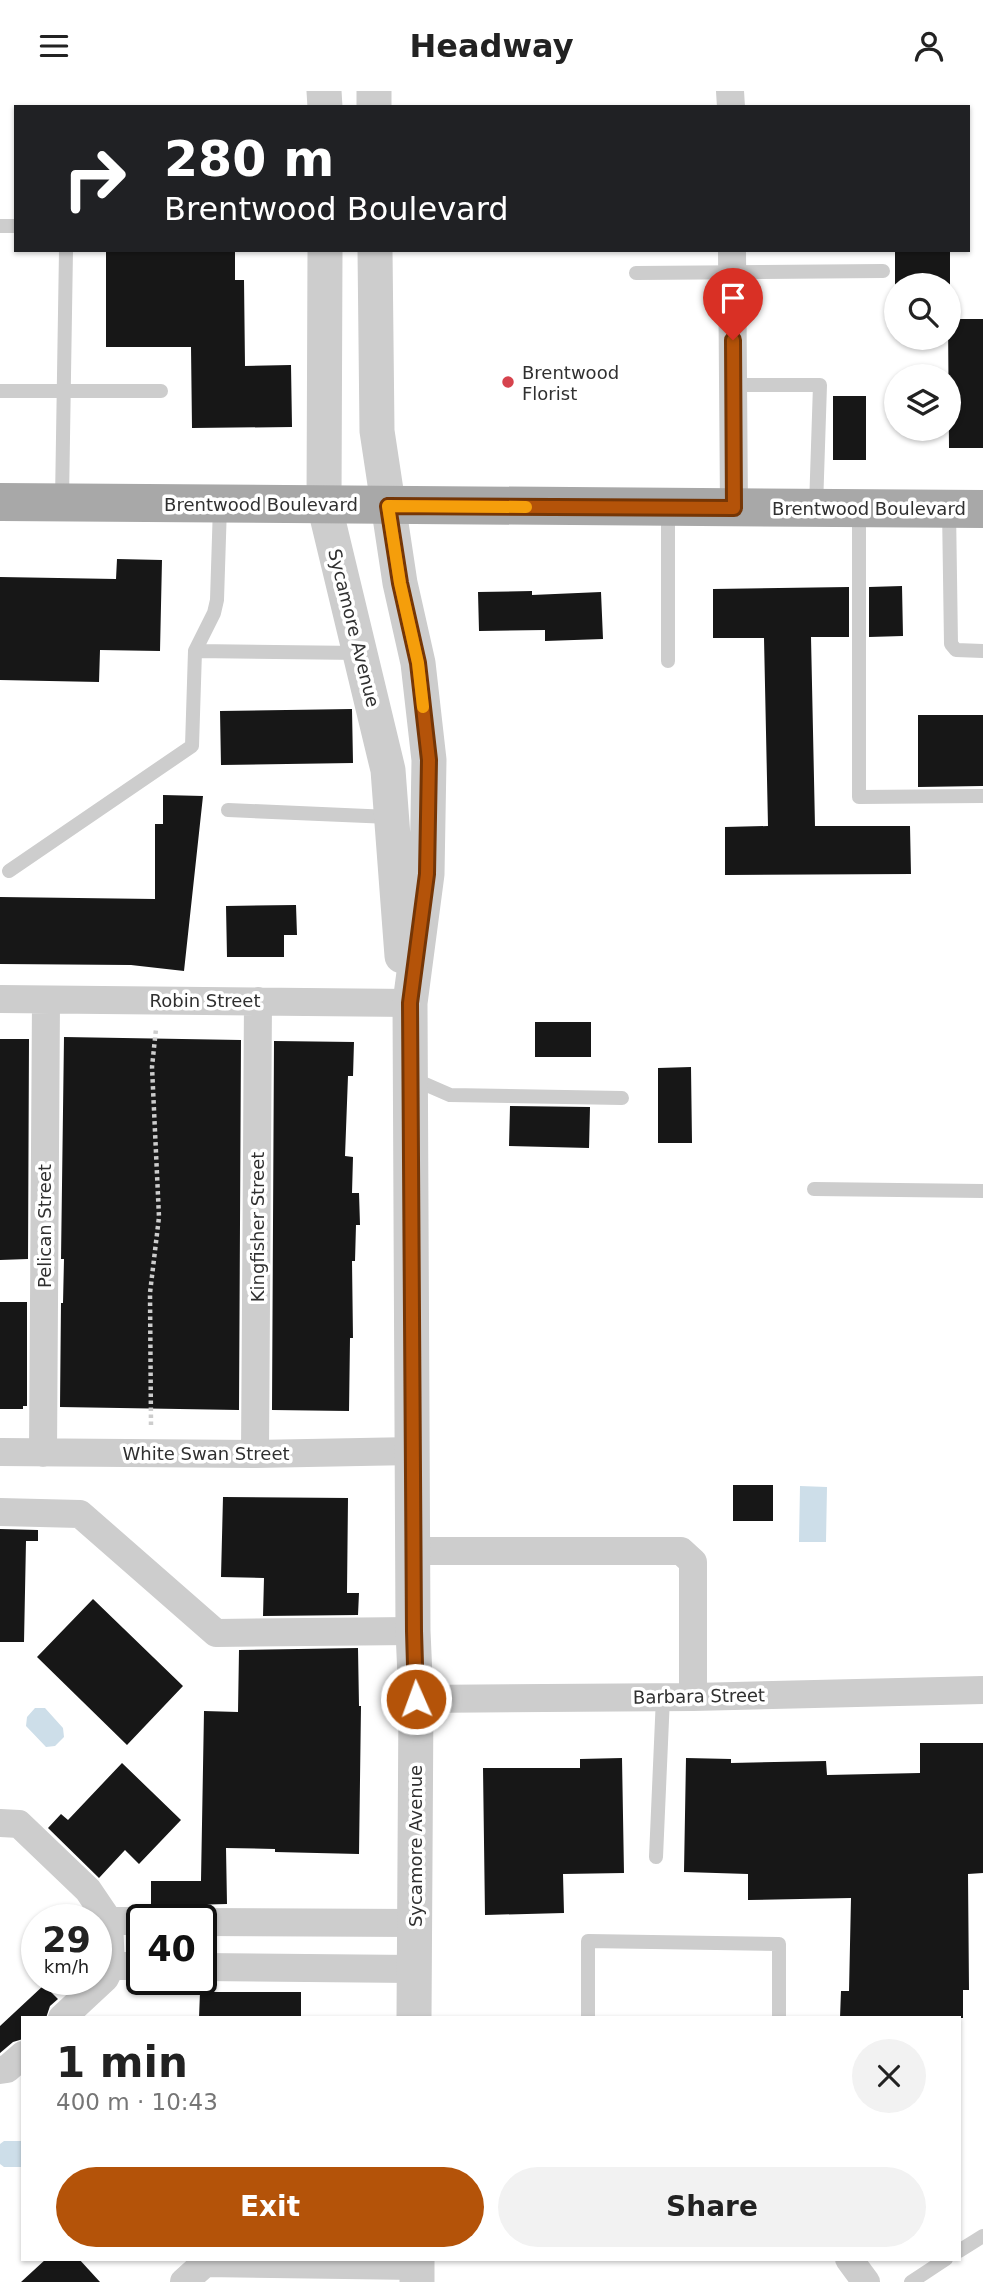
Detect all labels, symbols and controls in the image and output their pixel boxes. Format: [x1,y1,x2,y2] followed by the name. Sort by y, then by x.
[35,27,73,65] icon: menu
[409,27,574,65] text: Headway
[910,27,948,65] icon: person
[164,131,334,188] text: 280 m
[49,133,140,224] icon: right
[164,190,509,228] text: Brentwood Boulevard
[703,268,763,340] pin
[884,273,961,441] map controls
[884,273,961,350] button: search
[714,279,752,317] icon: arrive
[522,362,619,404] place label: Brentwood Florist
[884,364,961,441] button: layers
[500,374,516,390] marker: Brentwood Florist
[164,494,358,515] street label: Brentwood Boulevard
[772,498,966,519] street label: Brentwood Boulevard
[324,547,384,709] street label: Sycamore Avenue
[150,990,260,1011] street label: Robin Street
[247,1152,268,1302] street label: Kingfisher Street
[34,1164,55,1288] street label: Pelican Street
[122,1443,290,1464] street label: White Swan Street
[379,1662,453,1736] position arrow
[633,1684,765,1708] street label: Barbara Street
[405,1765,426,1927] street label: Sycamore Avenue
[126,1904,217,1995] speed limit sign: 40
[42,1920,91,1960] text: 29
[44,1956,89,1977] text: km/h
[56,2038,188,2087] text: 1 min
[852,2039,926,2113] button: close
[56,2089,218,2115] text: 400 m · 10:43
[56,2167,484,2247] button: Exit
[498,2167,926,2247] button: Share

